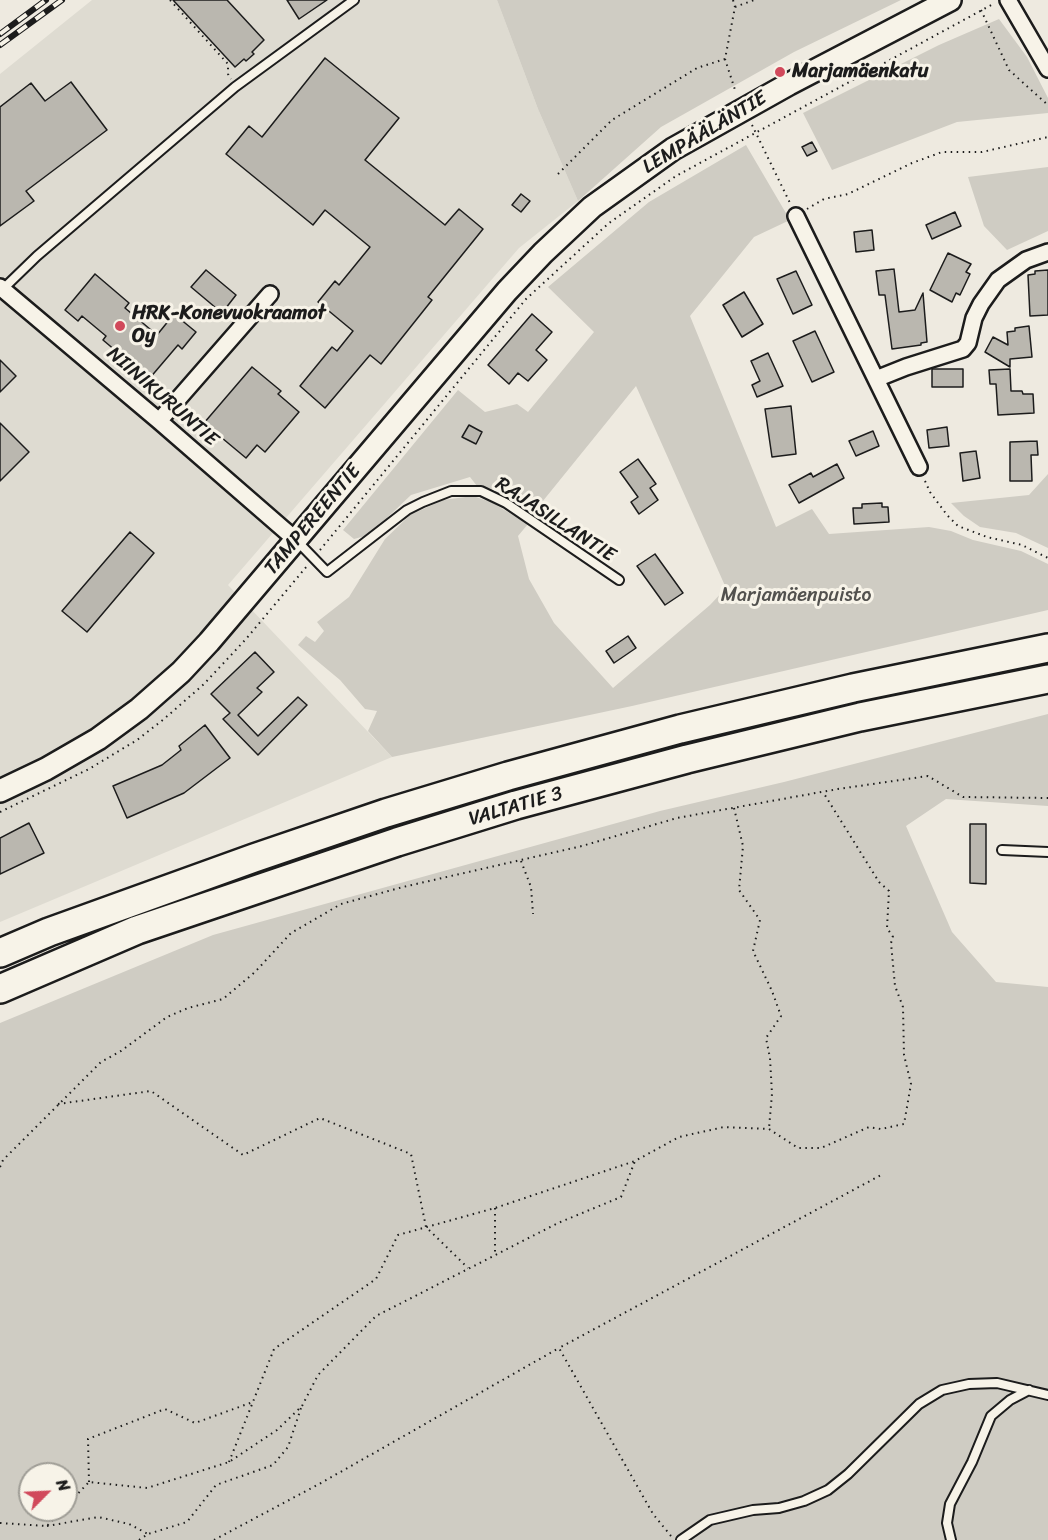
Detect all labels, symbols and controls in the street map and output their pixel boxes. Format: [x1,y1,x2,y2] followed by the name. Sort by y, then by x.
[792,60,928,84] place label: Marjamäenkatu
[773,65,787,79] marker: Marjamäenkatu
[639,87,771,179] street label: LEMPÄÄLÄNTIE
[132,302,326,349] place label: HRK-Konevuokraamot Oy
[113,319,127,333] marker: HRK-Konevuokraamot Oy
[101,342,223,452] street label: NIINIKURUNTIE
[260,460,366,580] street label: TAMPEREENTIE
[490,472,620,568] street label: RAJASILLANTIE
[721,584,871,608] park label: Marjamäenpuisto
[466,782,566,832] street label: VALTATIE 3
[18,1462,78,1522] north arrow
[48,1474,79,1496] text: N

